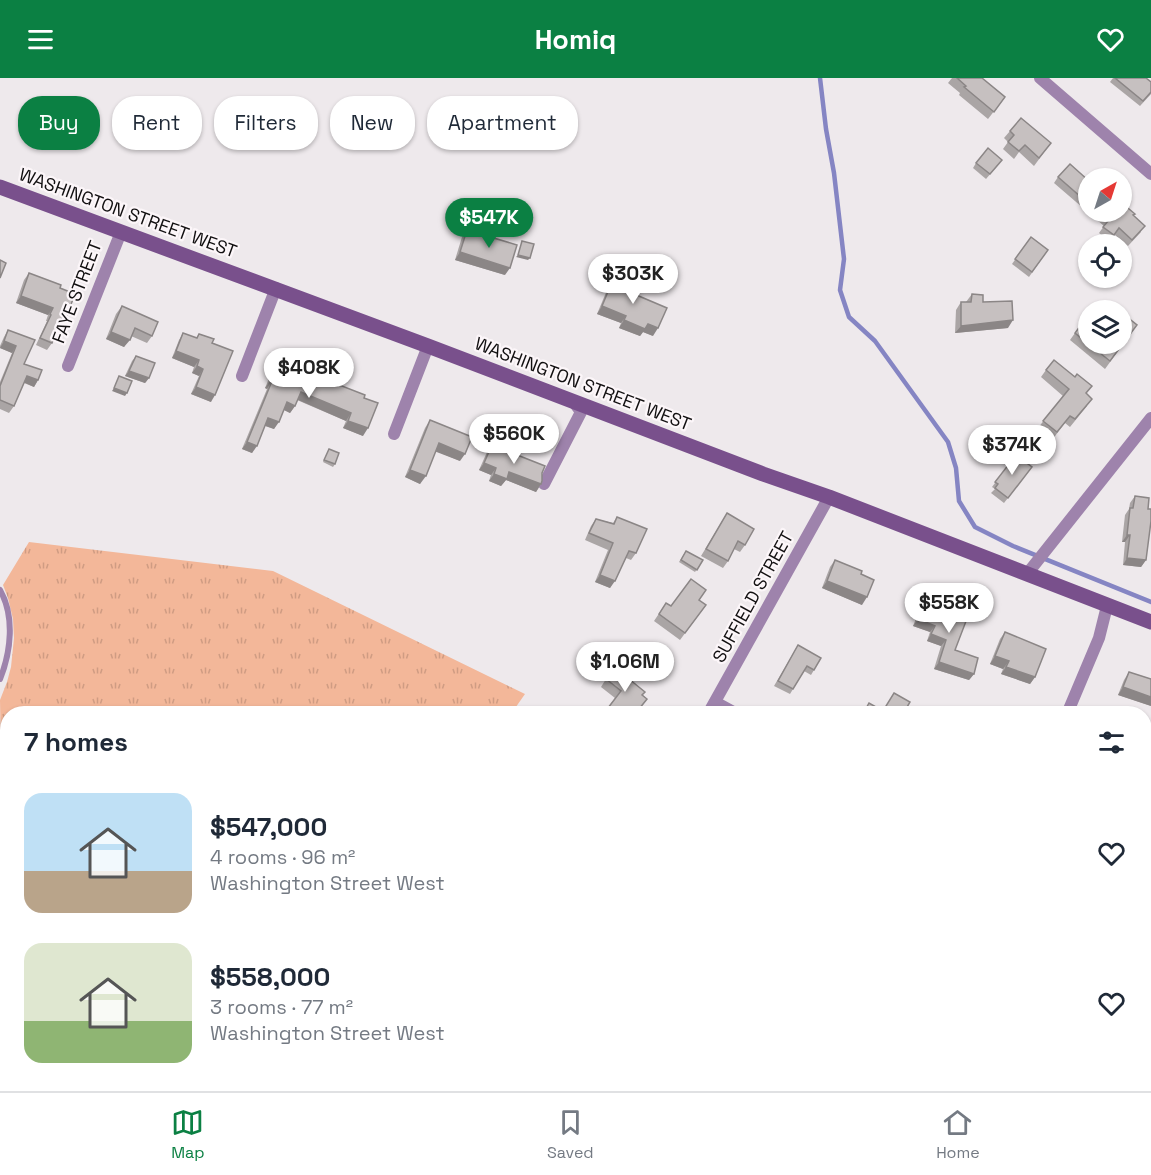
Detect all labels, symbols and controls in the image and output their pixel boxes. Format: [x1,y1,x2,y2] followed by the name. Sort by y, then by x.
[535,22,616,57] text: Homiq
[24,23,57,56] icon: menu
[1094,23,1127,56] icon: heart
[18,96,100,150] chip: Buy
[112,96,202,150] chip: Rent
[214,96,318,150] chip: Filters
[330,96,415,150] chip: New
[427,96,578,150] chip: Apartment
[16,162,241,263] street label: WASHINGTON STREET WEST
[1078,168,1132,222] north arrow
[1078,168,1132,354] map controls
[447,198,531,249] pin: $547K
[459,204,519,230] text: $547K
[1078,234,1132,288] button: locate
[46,237,107,346] street label: FAYE STREET
[591,254,675,305] pin: $303K
[602,260,664,286] text: $303K
[1078,300,1132,354] button: layers
[472,332,695,436] street label: WASHINGTON STREET WEST
[267,348,351,399] pin: $408K
[278,354,340,380] text: $408K
[472,414,556,465] pin: $560K
[483,420,545,446] text: $560K
[970,425,1054,476] pin: $374K
[982,431,1042,457] text: $374K
[707,527,798,666] street label: SUFFIELD STREET
[907,583,991,634] pin: $558K
[919,589,979,615] text: $558K
[576,642,674,693] pin: $1.06M
[590,648,660,674] text: $1.06M
[24,725,128,759] text: 7 homes
[1095,726,1128,759] icon: filters
[210,810,327,844] text: $547,000
[72,817,144,889] icon: home
[1095,837,1128,870] icon: heart
[210,844,355,870] text: 4 rooms · 96 m²
[210,870,445,896] text: Washington Street West
[210,960,330,994] text: $558,000
[72,967,144,1039] icon: home
[1095,987,1128,1020] icon: heart
[210,994,353,1020] text: 3 rooms · 77 m²
[210,1020,445,1046] text: Washington Street West
[171,1106,205,1163] tab: Map
[547,1106,594,1163] tab: Saved
[936,1106,980,1163] tab: Home

